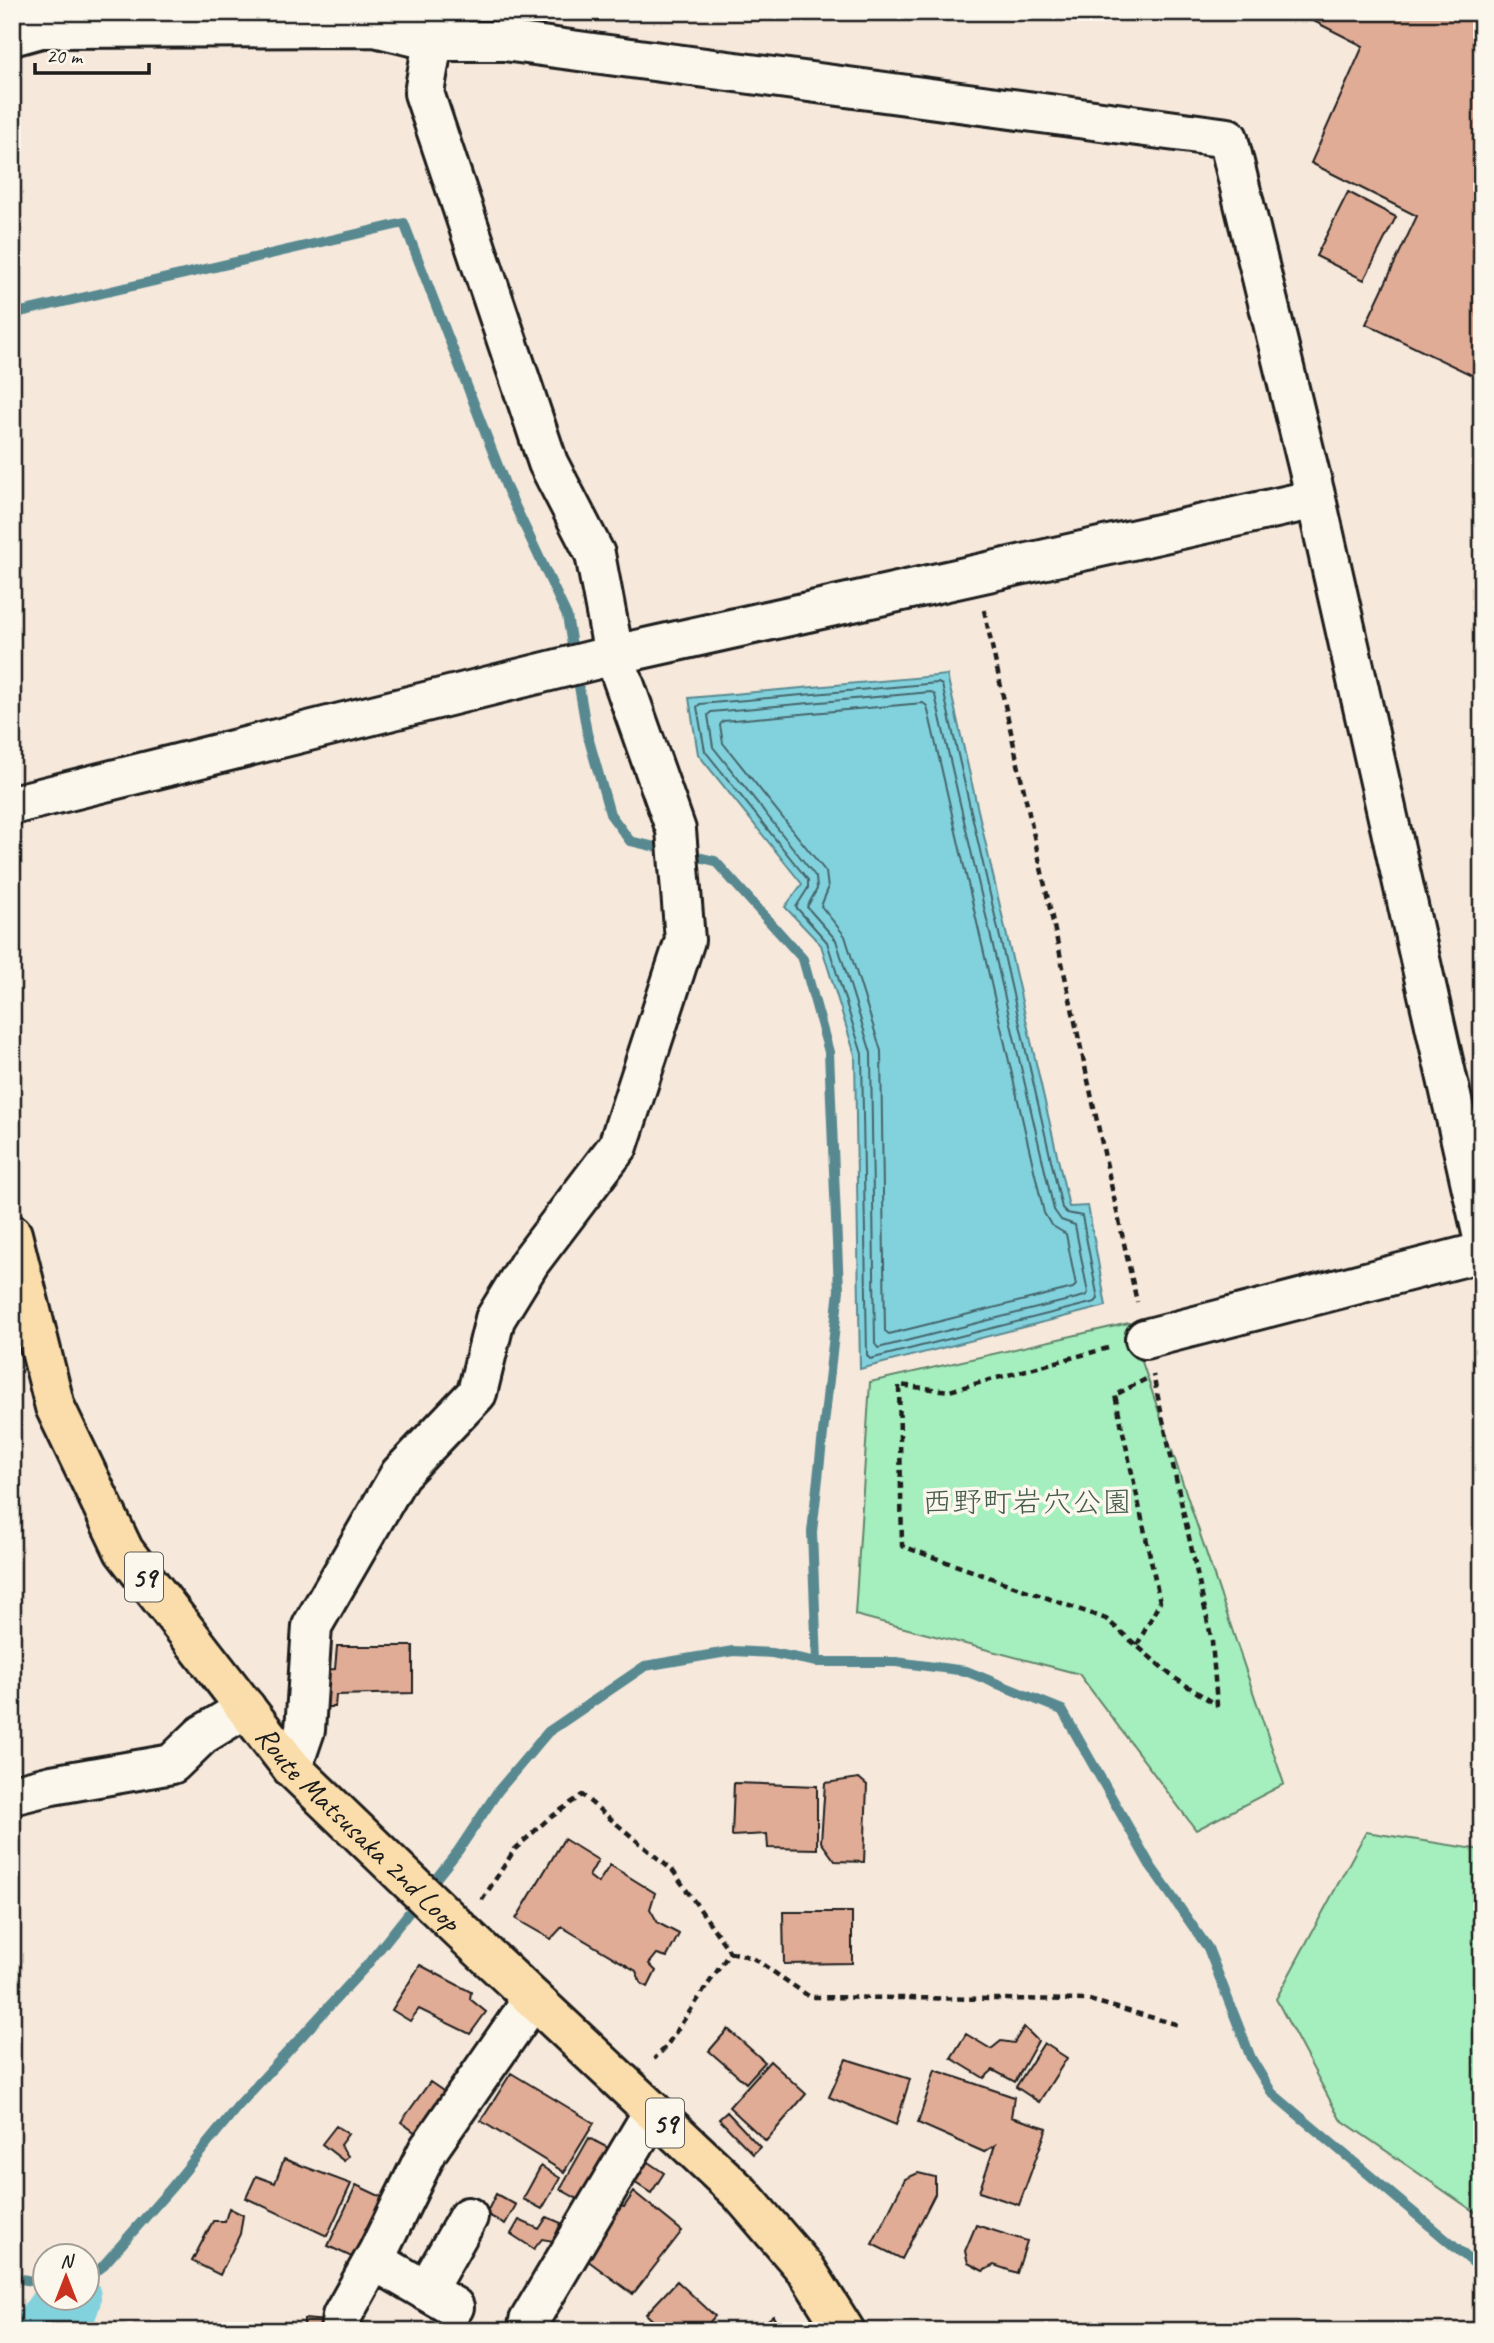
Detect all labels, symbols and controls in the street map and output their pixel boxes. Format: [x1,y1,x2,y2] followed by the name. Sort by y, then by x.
[35,32,149,76] scale bar
[46,43,84,69] text: 20 m
[922,1483,1132,1521] park label: 西野町岩穴公園
[125,1552,163,1602] road number: 59
[247,1718,470,1941] street label: Route Matsusaka 2nd Loop
[646,2098,684,2148] road number: 59
[32,2242,102,2312] north arrow
[60,2249,75,2273] text: N

